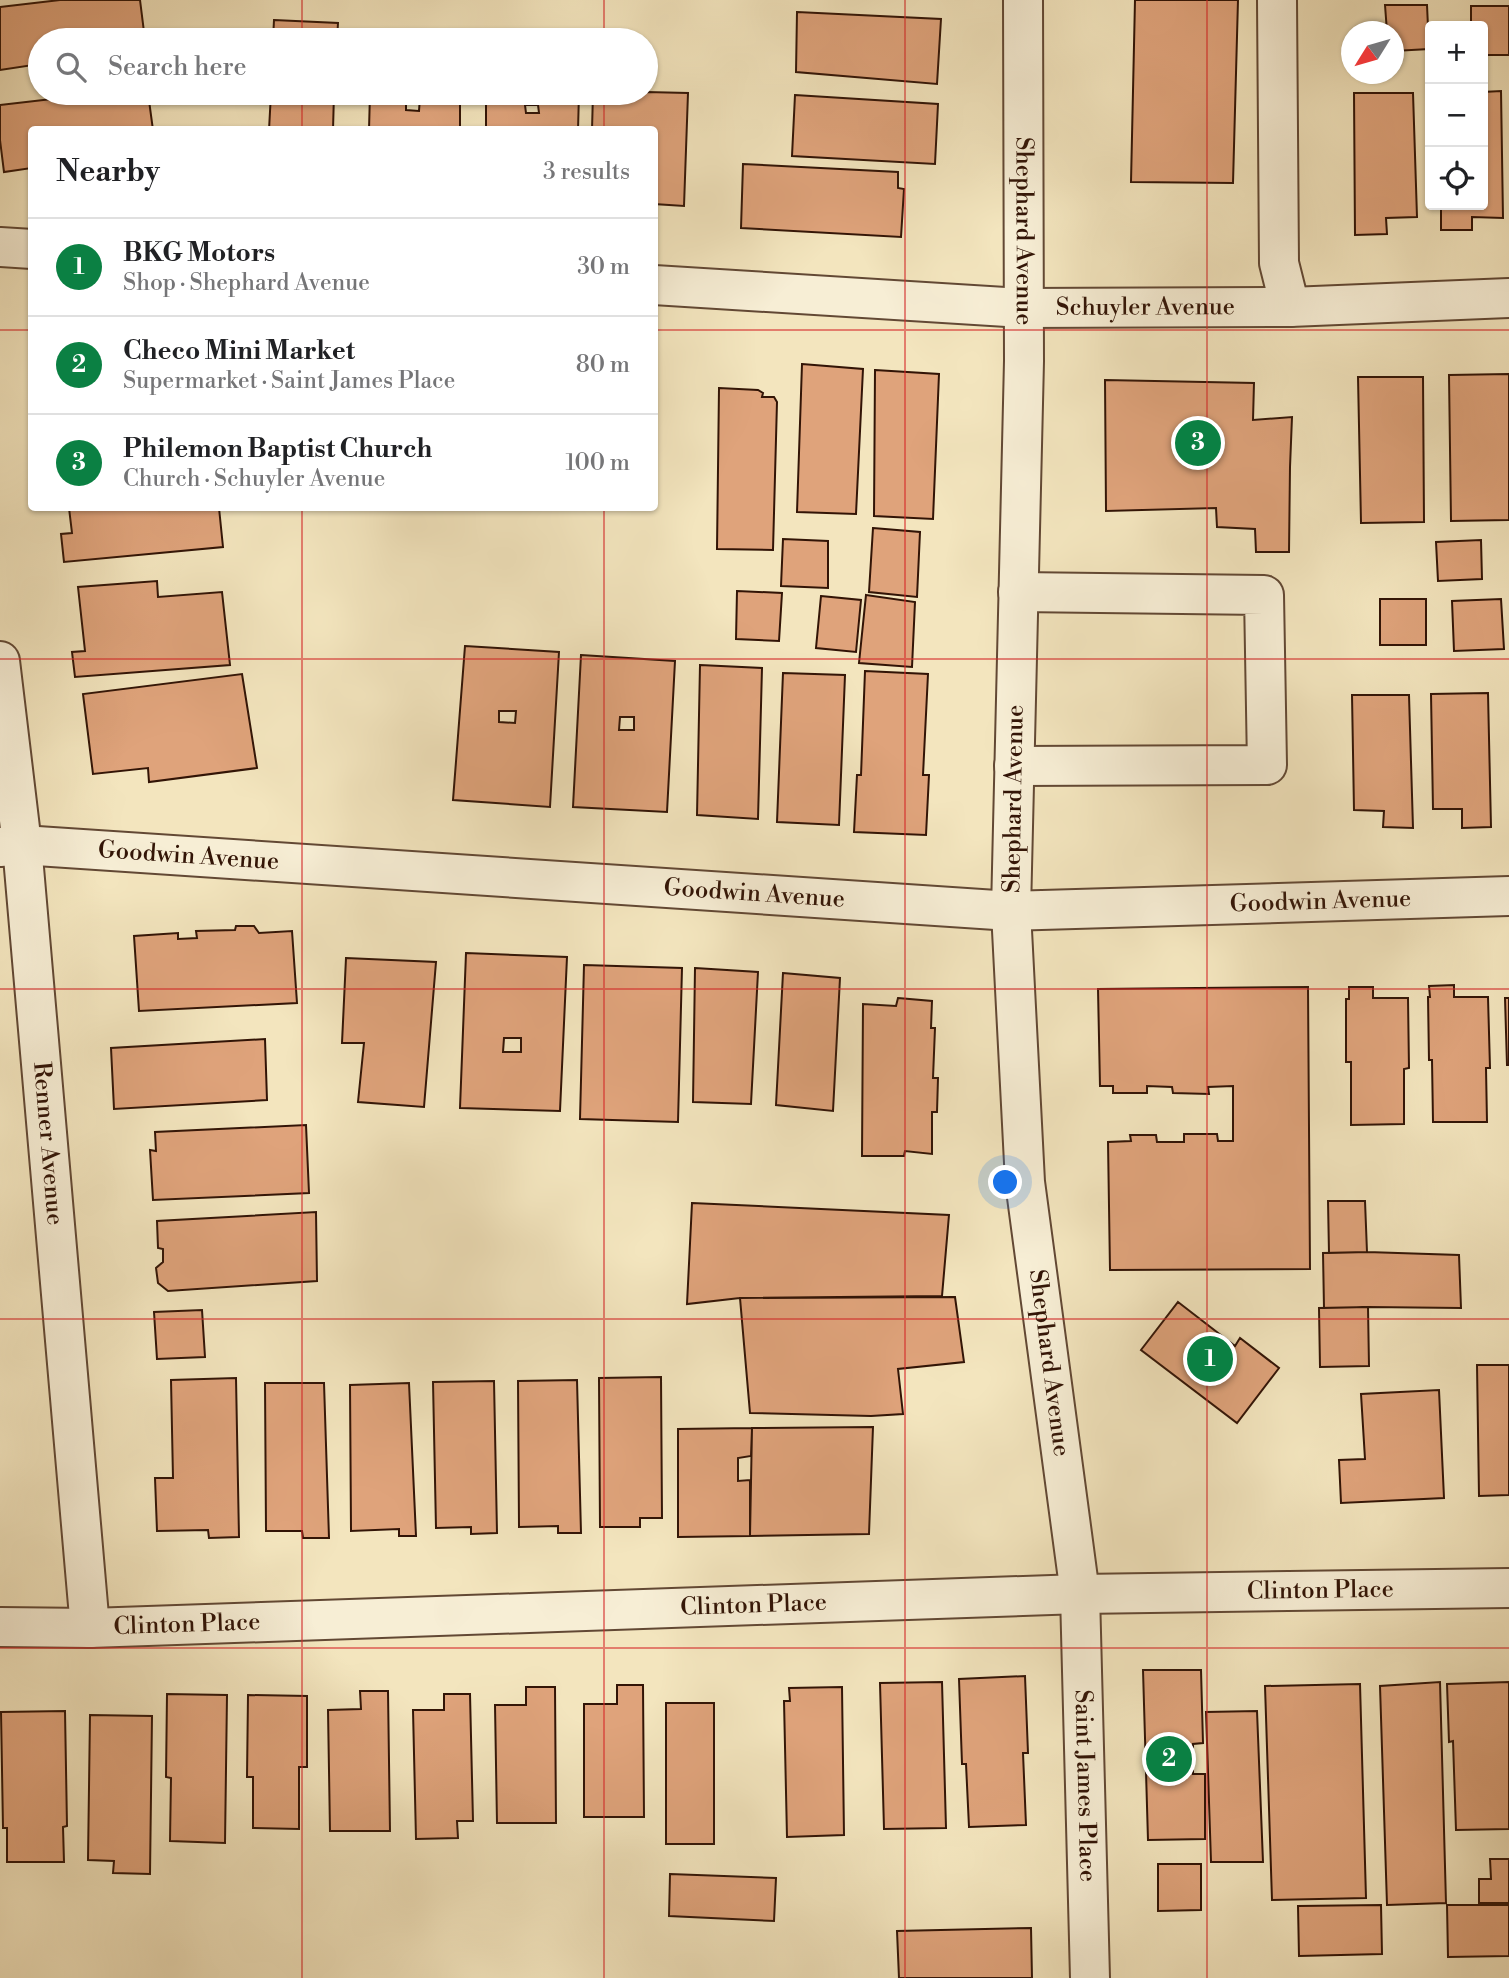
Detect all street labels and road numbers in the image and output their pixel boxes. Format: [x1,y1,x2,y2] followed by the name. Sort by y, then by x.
[1008,137,1039,325] street label: Shephard Avenue
[1056,292,1235,323] street label: Schuyler Avenue
[997,705,1031,893] street label: Shephard Avenue
[97,835,280,877] street label: Goodwin Avenue
[663,873,846,915] street label: Goodwin Avenue
[1229,884,1412,919] street label: Goodwin Avenue
[26,1061,70,1226] street label: Renner Avenue
[1022,1267,1076,1458] street label: Shephard Avenue
[1247,1575,1394,1607] street label: Clinton Place
[680,1588,827,1623] street label: Clinton Place
[113,1607,261,1642] street label: Clinton Place
[1067,1689,1102,1882] street label: Saint James Place

